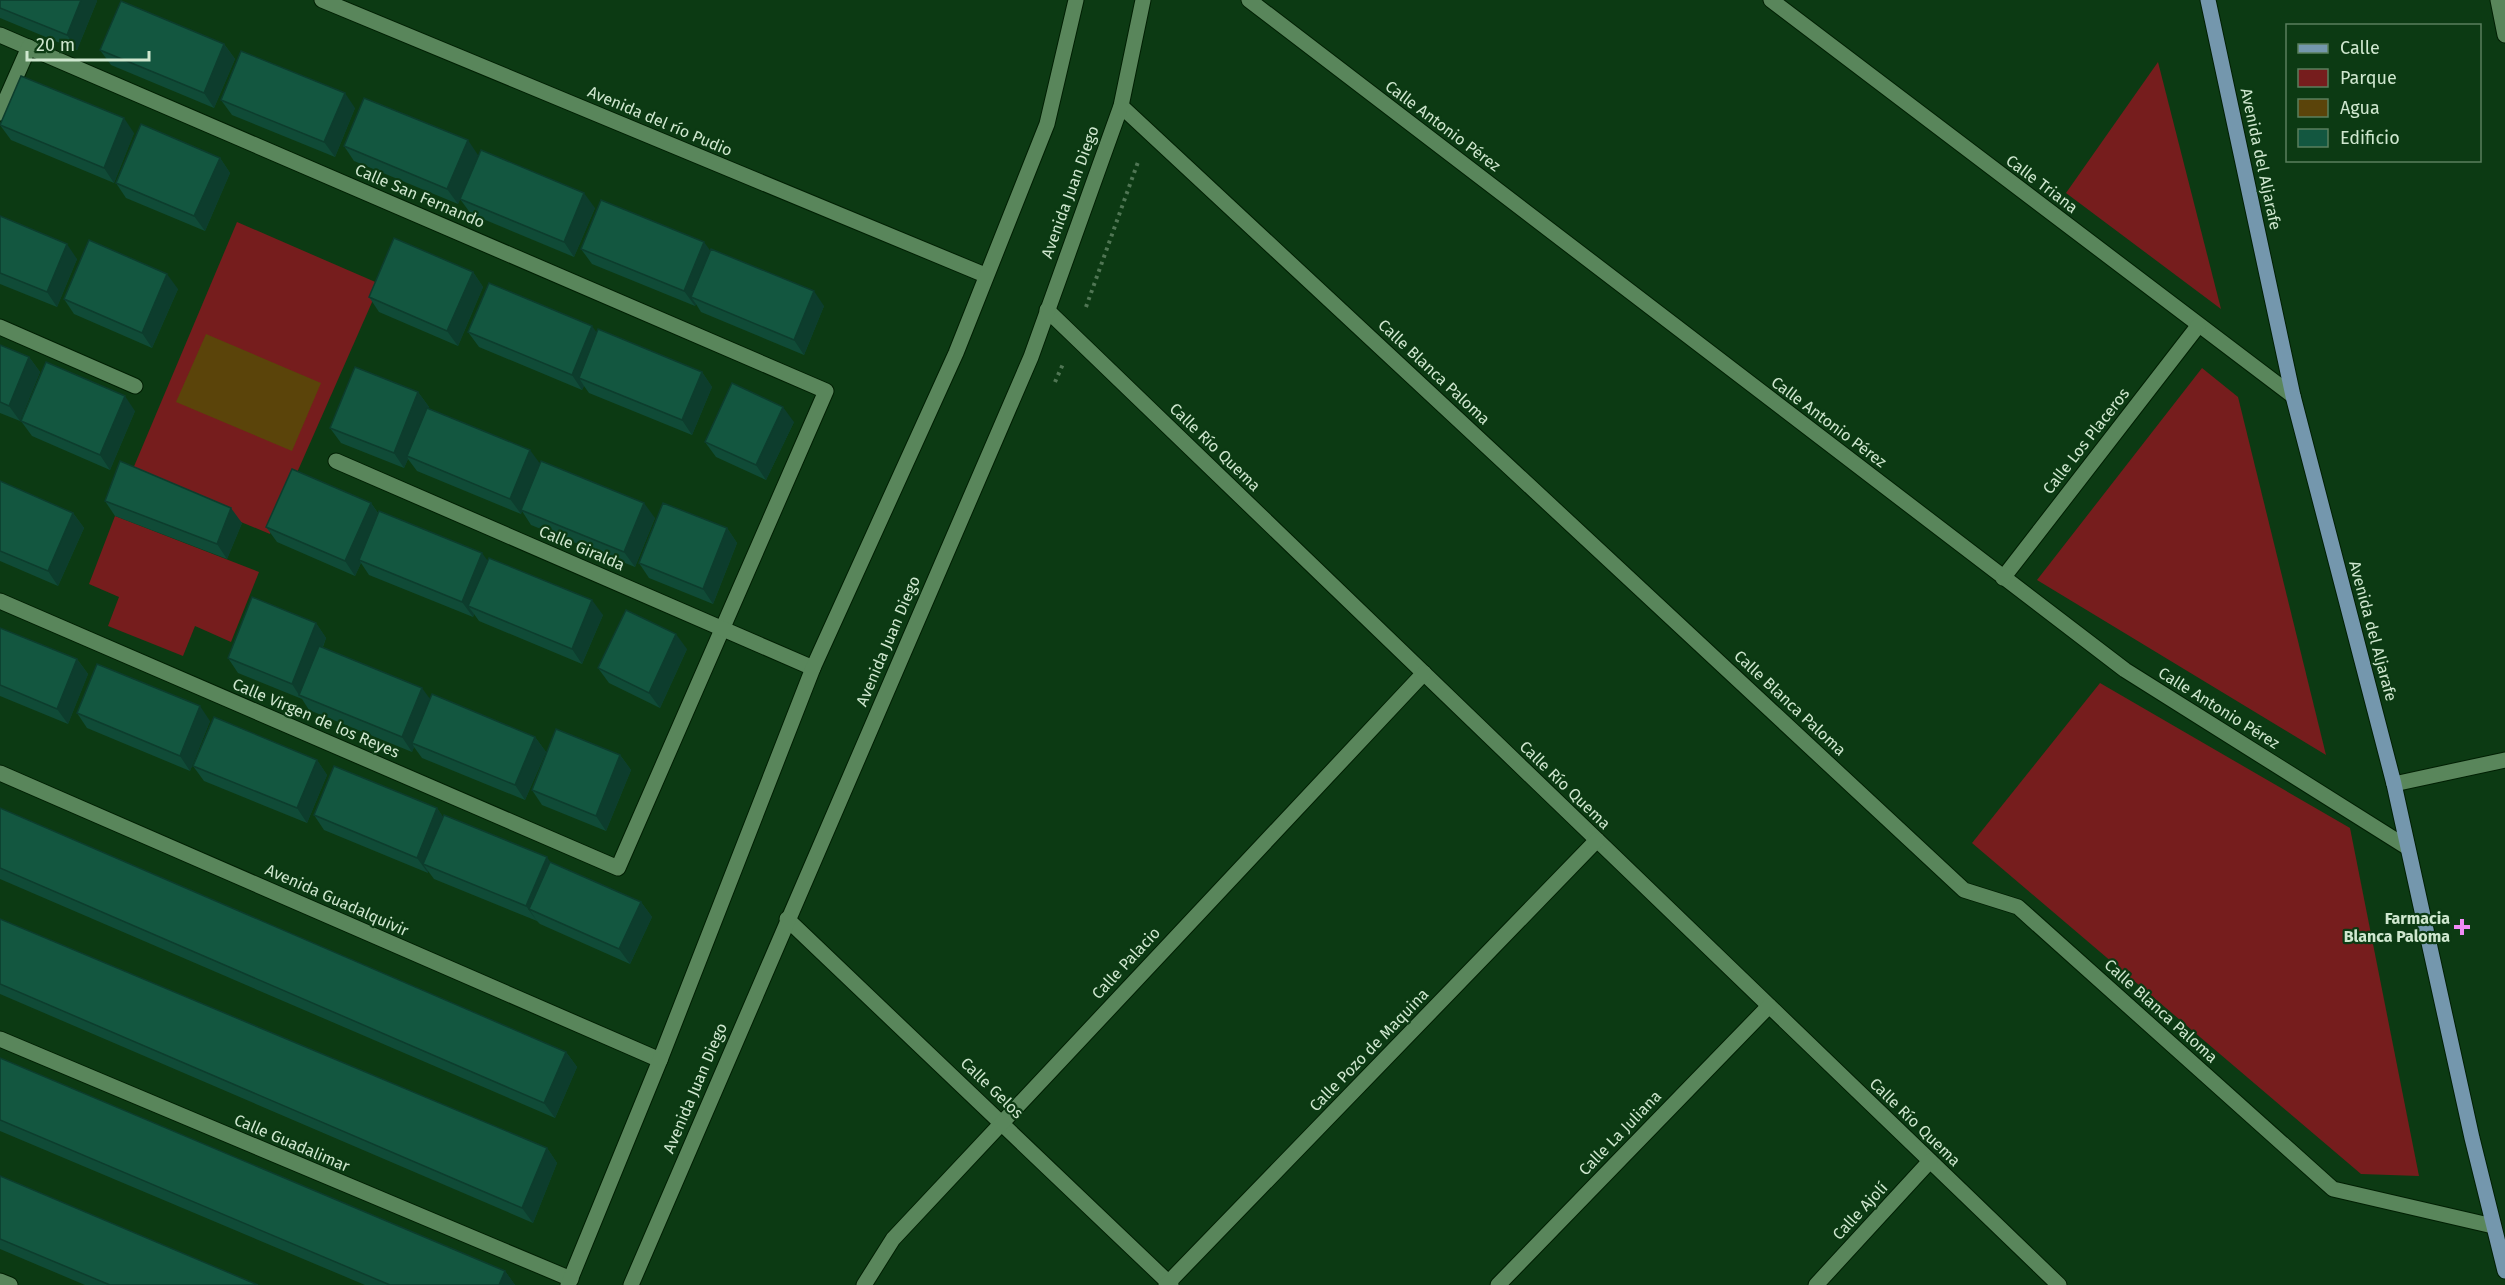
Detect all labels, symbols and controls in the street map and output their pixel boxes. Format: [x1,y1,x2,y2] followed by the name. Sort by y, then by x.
[27,24,148,62] scale bar
[2286,24,2481,162] legend
[36,34,75,56] text: 20 m
[2340,37,2380,59] text: Calle
[2340,67,2397,89] text: Parque
[1382,76,1504,176] street label: Calle Antonio Pérez
[585,82,735,160] street label: Avenida del río Pudio
[2237,86,2285,232] street label: Avenida del Aljarafe
[2340,97,2380,119] text: Agua
[1037,123,1103,261] street label: Avenida Juan Diego
[2340,127,2400,149] text: Edificio
[2002,151,2082,217] street label: Calle Triana
[352,160,488,232] street label: Calle San Fernando
[1374,315,1494,429] street label: Calle Blanca Paloma
[1768,372,1890,472] street label: Calle Antonio Pérez
[2039,384,2133,498] street label: Calle Los Placeros
[1166,399,1264,495] street label: Calle Río Quema
[536,521,628,575] street label: Calle Giralda
[2345,559,2401,703] street label: Avenida del Aljarafe
[852,573,924,709] street label: Avenida Juan Diego
[1730,646,1850,760] street label: Calle Blanca Paloma
[2155,663,2283,753] street label: Calle Antonio Pérez
[230,674,402,762] street label: Calle Virgen de los Reyes
[1516,737,1614,833] street label: Calle Río Quema
[262,860,412,941] street label: Avenida Guadalquivir
[2344,909,2450,946] place label: Farmacia Blanca Paloma
[2455,920,2469,934] marker: Farmacia Blanca Paloma
[1088,923,1164,1003] street label: Calle Palacio
[2100,955,2222,1067] street label: Calle Blanca Paloma
[1305,985,1433,1115] street label: Calle Pozo de Maquina
[659,1020,731,1156] street label: Avenida Juan Diego
[957,1053,1027,1123] street label: Calle Gelos
[1866,1074,1964,1170] street label: Calle Río Quema
[1575,1087,1665,1179] street label: Calle La Juliana
[231,1110,353,1176] street label: Calle Guadalimar
[1829,1178,1892,1244] street label: Calle Ajolí

